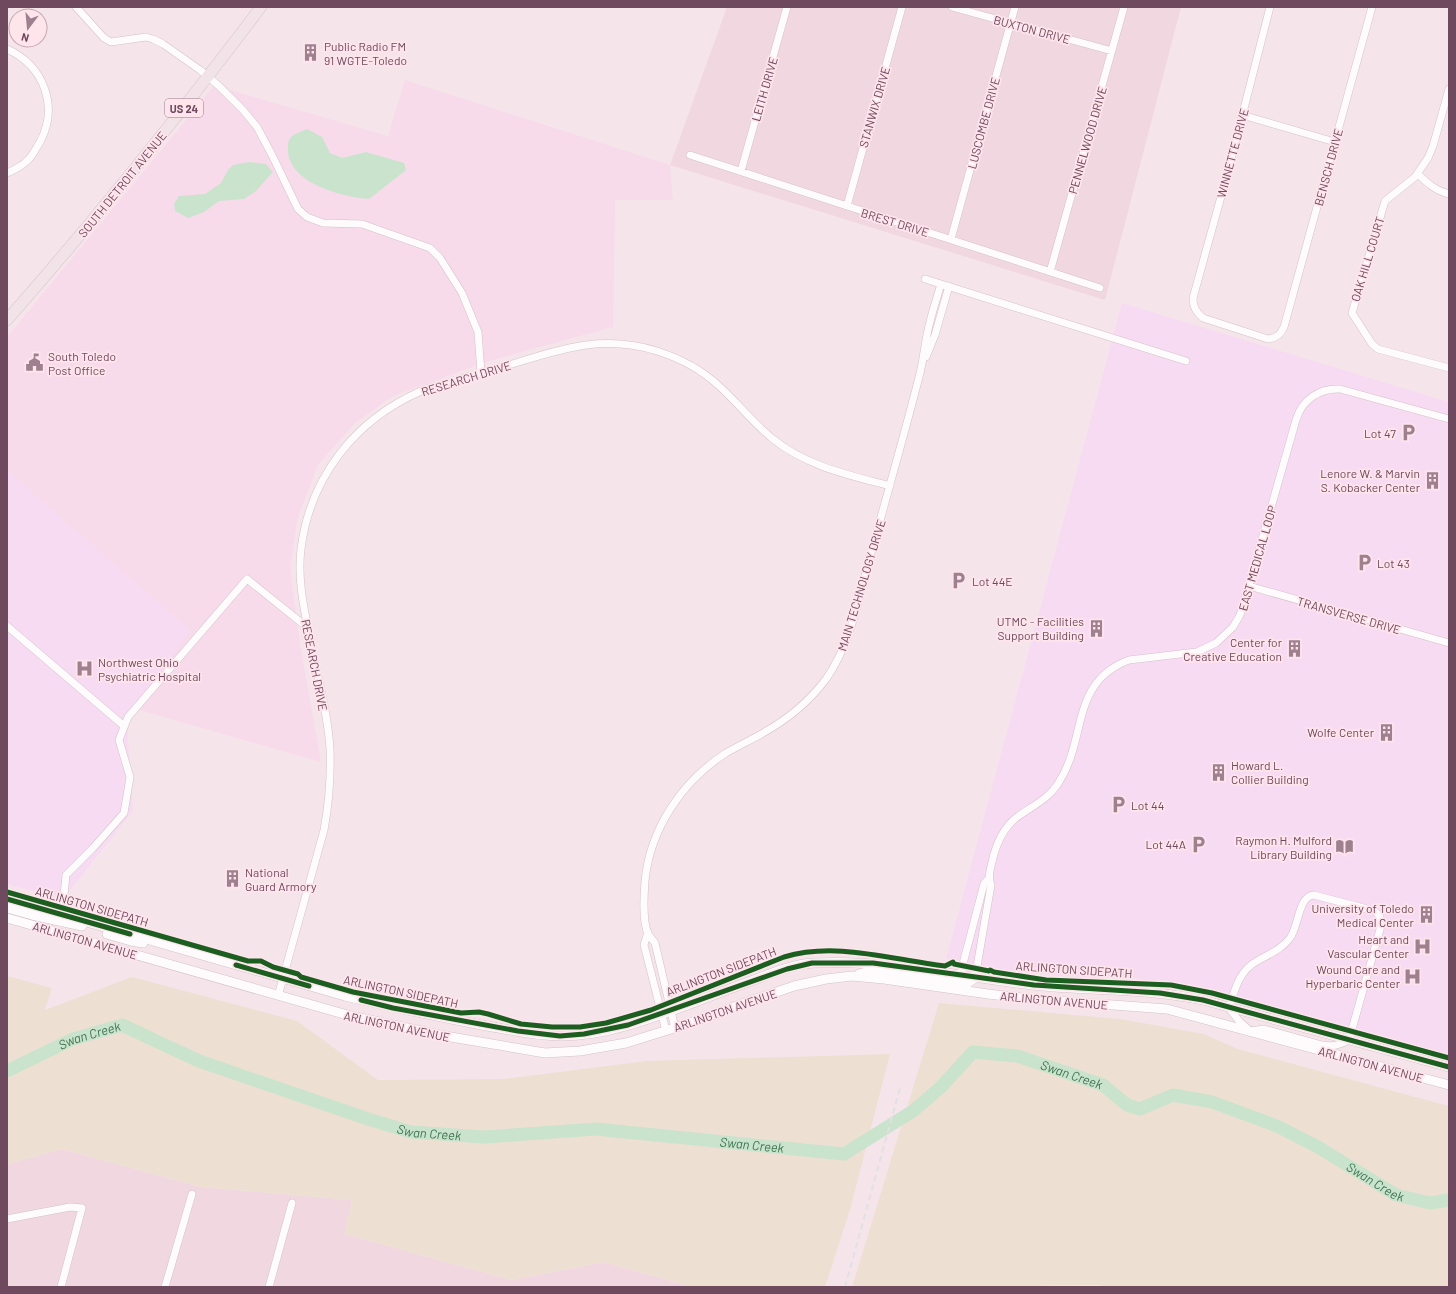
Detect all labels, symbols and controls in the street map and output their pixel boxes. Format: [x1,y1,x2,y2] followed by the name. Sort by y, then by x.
[8,8,48,48] north arrow
[992,12,1072,46] street label: BUXTON DRIVE
[20,31,30,45] text: N
[324,39,407,67] place label: Public Radio FM 91 WGTE-Toledo
[301,43,321,63] building icon: Public Radio FM 91 WGTE-Toledo
[748,55,780,123] street label: LEITH DRIVE
[856,65,892,149] street label: STANWIX DRIVE
[964,76,1002,170] street label: LUSCOMBE DRIVE
[1065,85,1109,195] street label: PENNELWOOD DRIVE
[165,99,203,117] road number: US 24
[1213,107,1251,199] street label: WINNETTE DRIVE
[1311,127,1345,207] street label: BENSCH DRIVE
[75,128,169,240] street label: SOUTH DETROIT AVENUE
[859,205,931,239] street label: BREST DRIVE
[1347,215,1387,303] street label: OAK HILL COURT
[48,349,116,377] place label: South Toledo Post Office
[25,353,45,373] public building icon: South Toledo Post Office
[419,358,513,398] street label: RESEARCH DRIVE
[1399,423,1419,443] parking icon: Lot 47
[1364,426,1396,440] place label: Lot 47
[1320,466,1421,494] place label: Lenore W. & Marvin S. Kobacker Center
[1423,470,1443,490] building icon: Lenore W. & Marvin S. Kobacker Center
[1235,504,1279,612] street label: EAST MEDICAL LOOP
[834,517,888,653] street label: MAIN TECHNOLOGY DRIVE
[1354,553,1374,573] parking icon: Lot 43
[1377,556,1410,570] place label: Lot 43
[949,571,969,591] parking icon: Lot 44E
[972,574,1013,588] place label: Lot 44E
[1296,594,1402,636] street label: TRANSVERSE DRIVE
[997,614,1084,642] place label: UTMC - Facilities Support Building
[299,618,331,712] street label: RESEARCH DRIVE
[1087,618,1107,638] building icon: UTMC - Facilities Support Building
[1183,635,1283,663] place label: Center for Creative Education
[1285,639,1305,659] building icon: Center for Creative Education
[98,655,201,683] place label: Northwest Ohio Psychiatric Hospital
[75,659,95,679] hospital icon: Northwest Ohio Psychiatric Hospital
[1377,722,1397,742] building icon: Wolfe Center
[1307,725,1375,739] place label: Wolfe Center
[1231,758,1309,786] place label: Howard L. Collier Building
[1208,762,1228,782] building icon: Howard L. Collier Building
[1108,795,1128,815] parking icon: Lot 44
[1131,798,1164,812] place label: Lot 44
[1235,833,1332,861] place label: Raymon H. Mulford Library Building
[1189,834,1209,854] parking icon: Lot 44A
[1145,837,1186,851] place label: Lot 44A
[1335,837,1355,857] library icon: Raymon H. Mulford Library Building
[245,865,317,893] place label: National Guard Armory
[222,869,242,889] building icon: National Guard Armory
[34,883,150,929] street label: ARLINGTON SIDEPATH
[1311,901,1415,929] place label: University of Toledo Medical Center
[1417,905,1437,925] building icon: University of Toledo Medical Center
[31,918,139,962] street label: ARLINGTON AVENUE
[1327,932,1410,960] place label: Heart and Vascular Center
[1412,936,1432,956] hospital icon: Heart and Vascular Center
[664,944,778,998] street label: ARLINGTON SIDEPATH
[1015,958,1133,980] street label: ARLINGTON SIDEPATH
[1305,962,1401,990] place label: Wound Care and Hyperbaric Center
[1403,966,1423,986] hospital icon: Wound Care and Hyperbaric Center
[342,972,460,1010] street label: ARLINGTON SIDEPATH
[672,986,778,1034] street label: ARLINGTON AVENUE
[1000,988,1108,1012] street label: ARLINGTON AVENUE
[343,1008,451,1044] street label: ARLINGTON AVENUE
[56,1018,123,1053] water label: Swan Creek
[1317,1043,1425,1085] street label: ARLINGTON AVENUE
[1038,1057,1105,1092] water label: Swan Creek
[395,1120,462,1143] water label: Swan Creek
[719,1134,785,1156] water label: Swan Creek
[1344,1159,1406,1205] water label: Swan Creek

